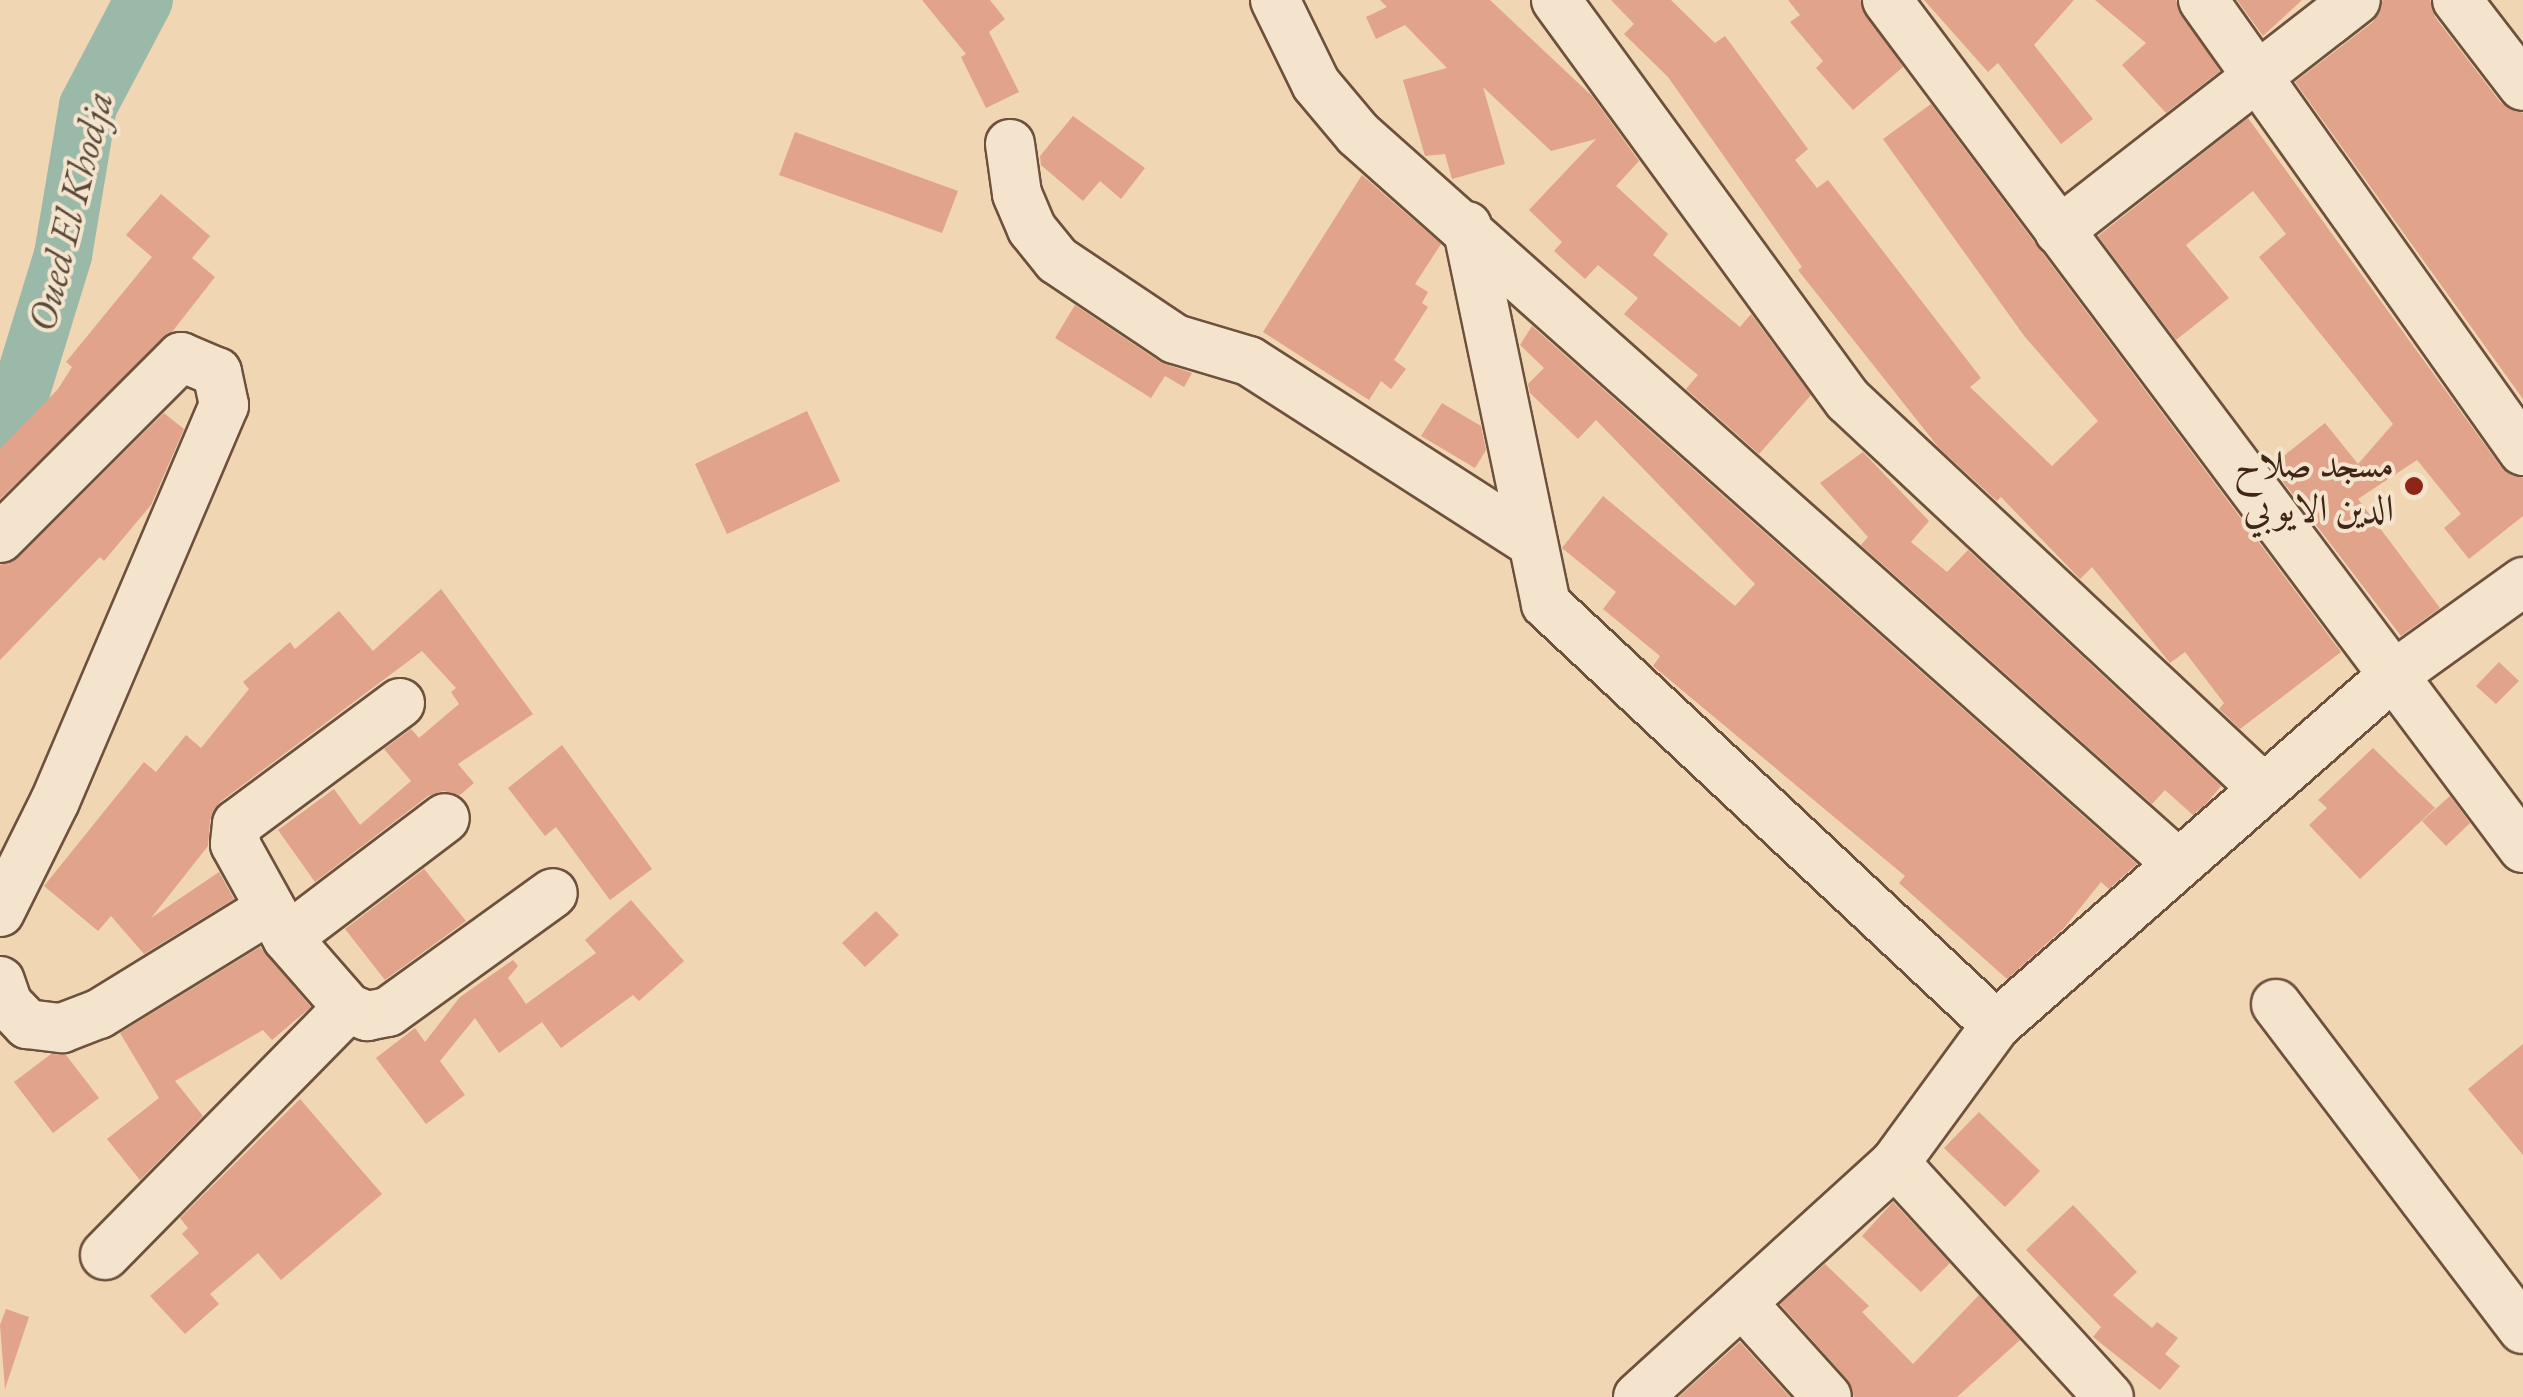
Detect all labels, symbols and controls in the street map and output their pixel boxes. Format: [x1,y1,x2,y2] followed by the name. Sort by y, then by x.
[17,86,123,336] water label: Oued El Khodja
[2234,441,2394,530] place label: مسجد صلاح الدين الايوبي
[2403,475,2425,497] marker: مسجد صلاح الدين الايوبي

